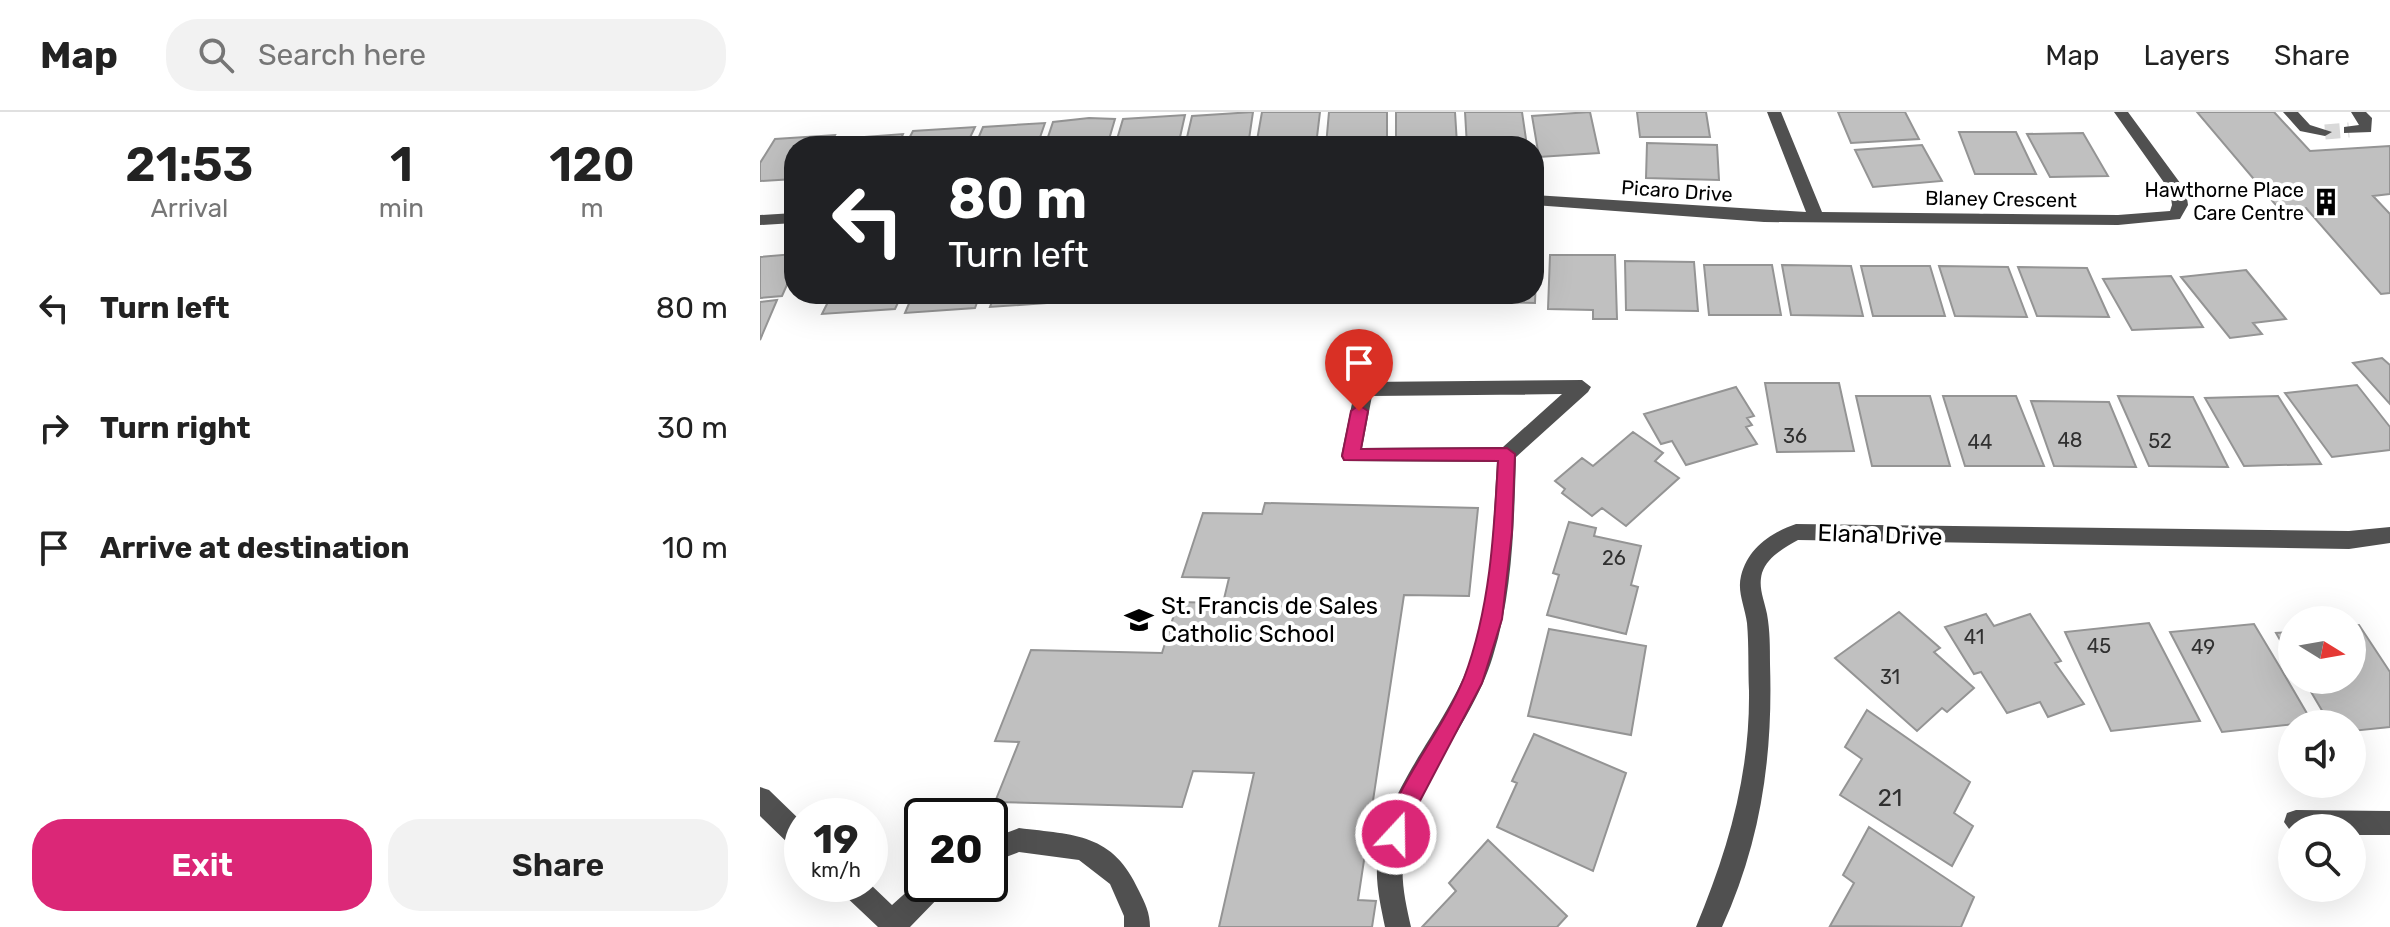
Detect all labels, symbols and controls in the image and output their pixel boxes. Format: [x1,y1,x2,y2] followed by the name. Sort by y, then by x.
[166,19,726,91] search box
[40,32,118,78] text: Map
[194,33,238,77] icon: search
[258,37,426,73] text: Search here
[2045,39,2100,72] text: Map
[2144,39,2230,72] text: Layers
[2274,39,2350,72] text: Share
[125,136,254,193] text: 21:53
[390,136,413,193] text: 1
[549,136,635,193] text: 120
[948,166,1087,232] text: 80 m
[816,168,920,272] icon: left
[1620,175,1734,207] street label: Picaro Drive
[2144,178,2304,225] place label: Hawthorne Place Care Centre
[1925,186,2077,212] street label: Blaney Crescent
[2311,187,2341,217] building icon: Hawthorne Place Care Centre
[150,193,228,224] text: Arrival
[379,193,424,224] text: min
[580,193,604,224] text: m
[948,233,1089,276] text: Turn left
[32,286,76,330] icon: left
[100,290,230,326] text: Turn left
[656,290,728,326] text: 80 m
[1325,329,1393,411] pin
[1337,341,1381,385] icon: arrive
[32,406,76,450] icon: right
[100,410,251,446] text: Turn right
[657,410,728,446] text: 30 m
[1783,424,1807,448] house number: 36
[2057,428,2083,452] house number: 48
[2148,429,2172,453] house number: 52
[1968,430,1992,454] house number: 44
[1817,519,1943,551] street label: Elana Drive
[32,526,76,570] icon: arrive
[100,530,410,566] text: Arrive at destination
[662,530,728,566] text: 10 m
[1602,546,1626,570] house number: 26
[1161,592,1378,648] place label: St. Francis de Sales Catholic School
[1124,605,1154,635] school or university icon: St. Francis de Sales Catholic School
[2278,606,2366,694] north arrow
[2278,606,2366,902] map controls
[1964,625,1984,649] house number: 41
[2087,634,2111,658] house number: 45
[2191,635,2215,659] house number: 49
[1880,665,1900,689] house number: 31
[2278,710,2366,798] button: sound
[1878,784,1902,812] house number: 21
[1354,792,1438,876] position arrow
[904,798,1008,902] speed limit sign: 20
[2278,814,2366,902] button: search
[813,816,859,863] text: 19
[32,819,372,911] button: Exit
[388,819,728,911] button: Share
[811,858,861,882] text: km/h

